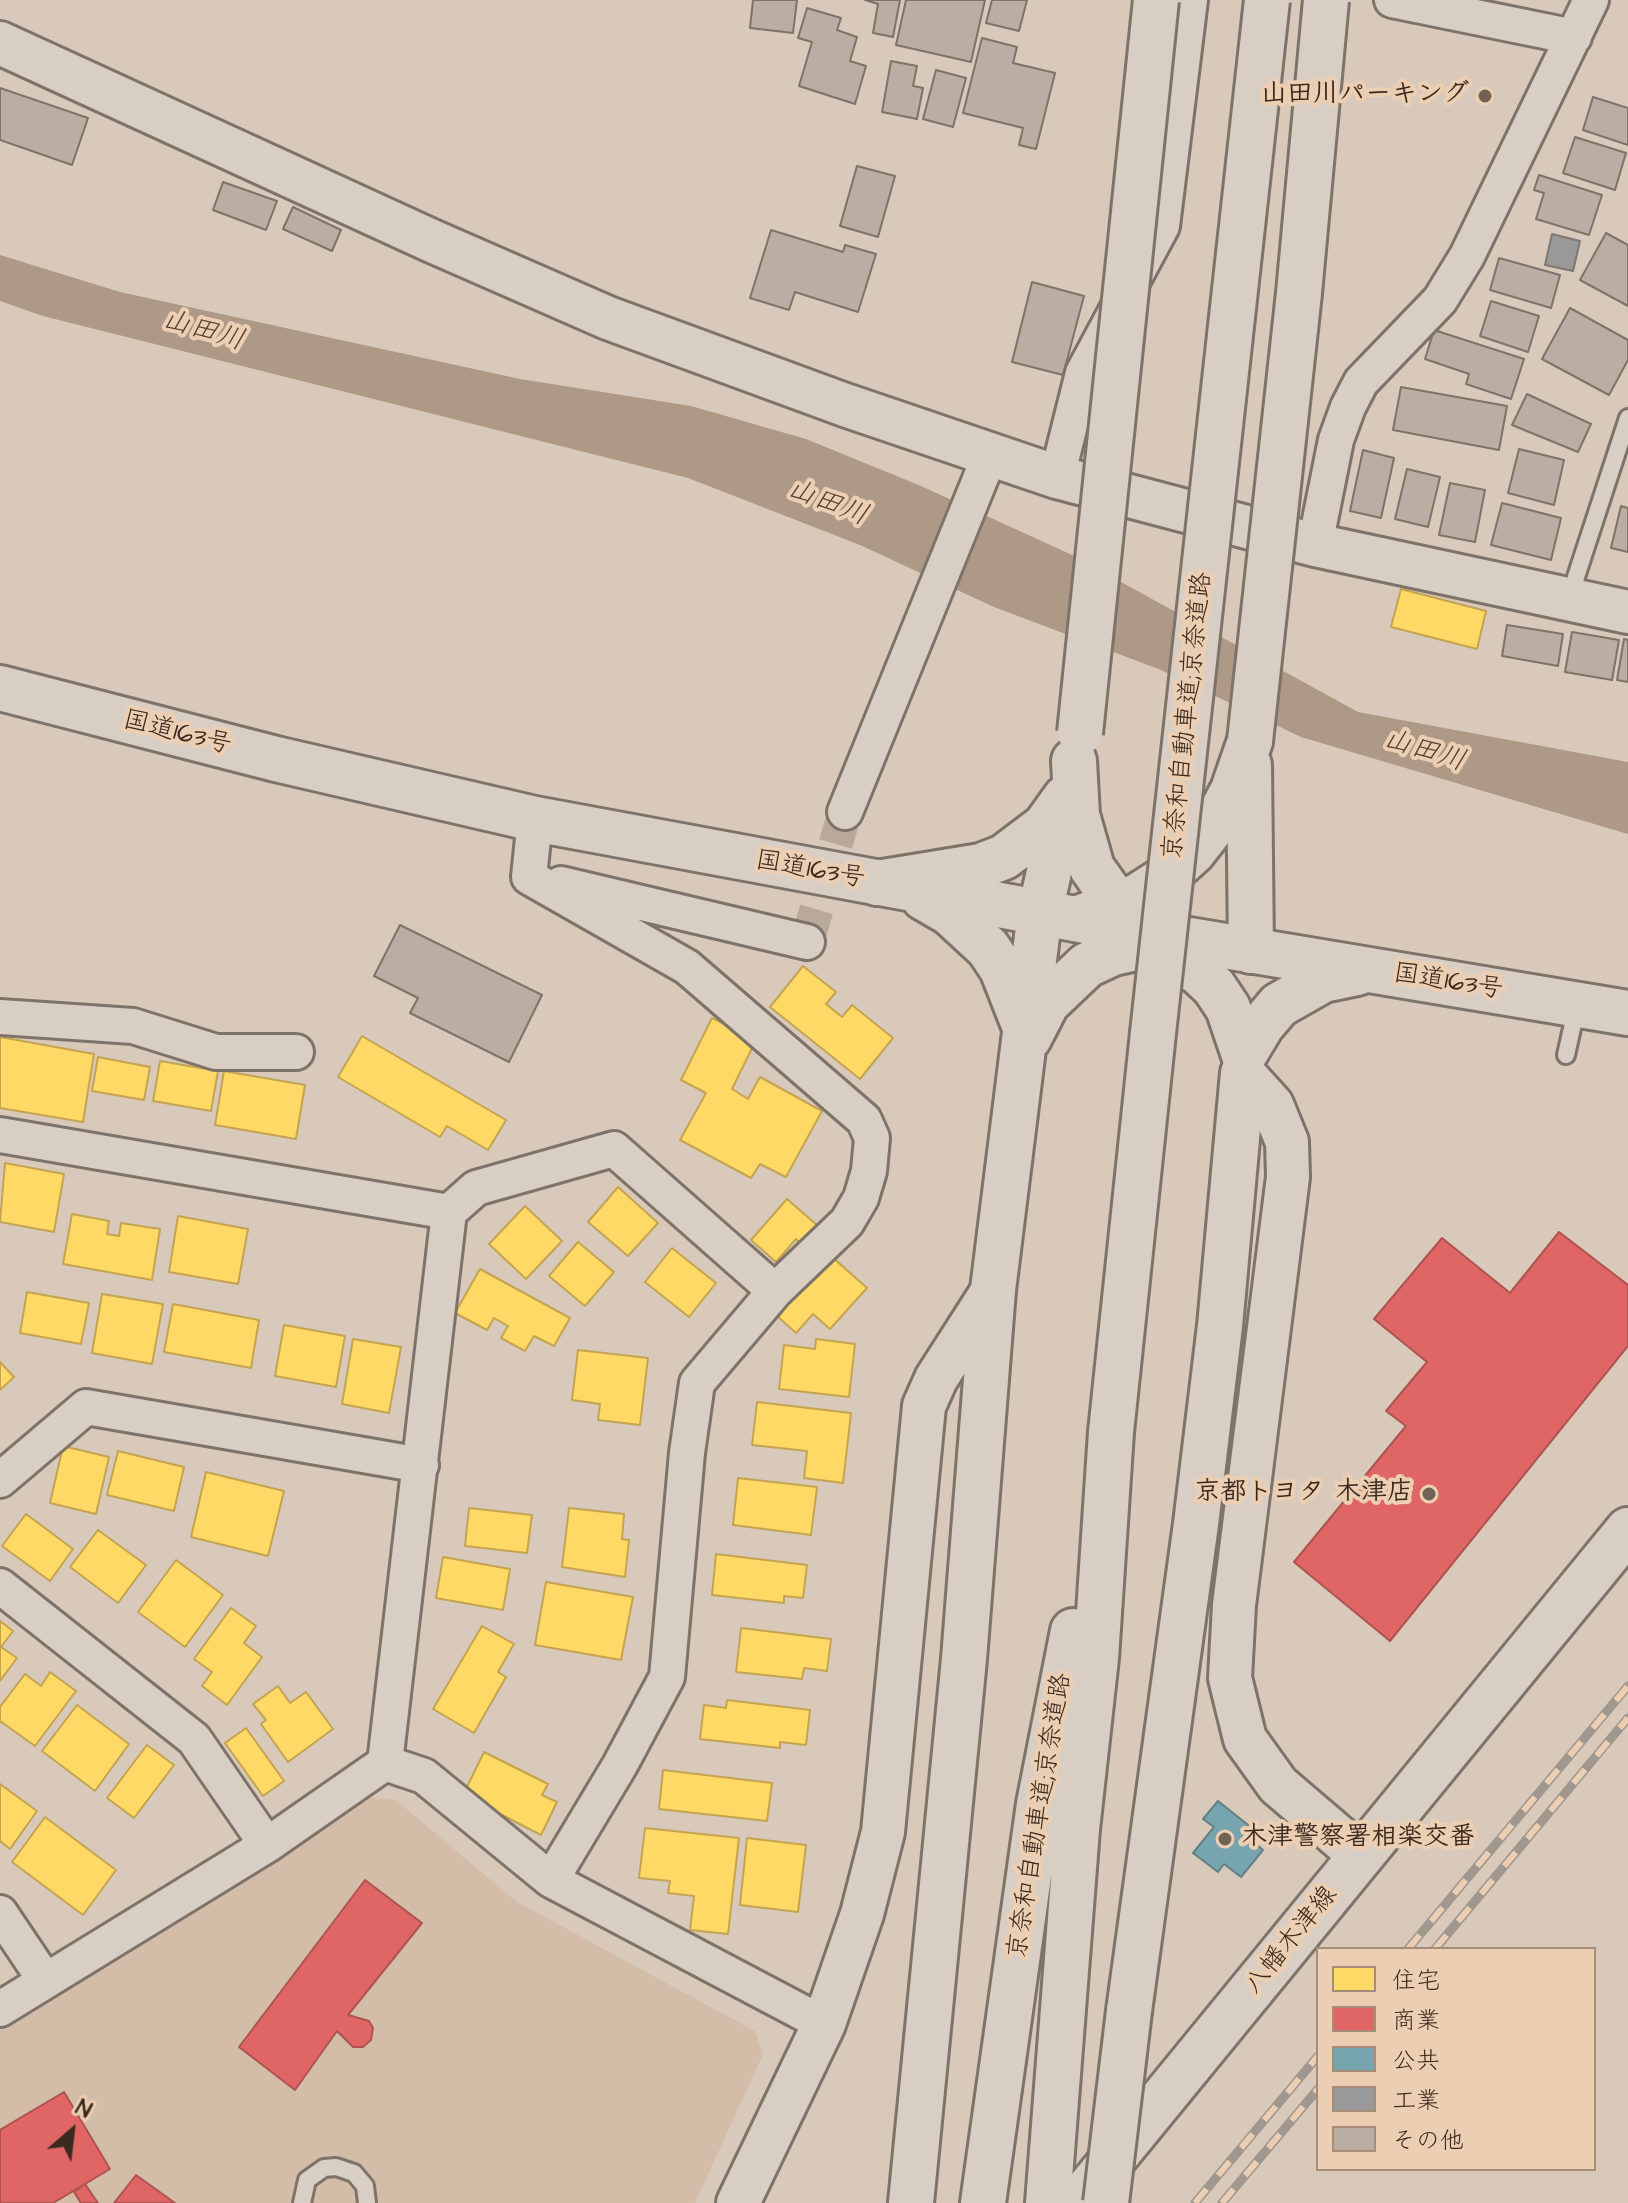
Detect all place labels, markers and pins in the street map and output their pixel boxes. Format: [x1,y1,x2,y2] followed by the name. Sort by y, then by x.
[1261,80,1469,112] place label: 山田川パーキング
[1476,87,1494,105] marker: 山田川パーキング
[1195,1478,1413,1510] place label: 京都トヨタ 木津店
[1420,1485,1438,1503] marker: 京都トヨタ 木津店
[1241,1823,1475,1855] place label: 木津警察署相楽交番
[1216,1830,1234,1848] marker: 木津警察署相楽交番

